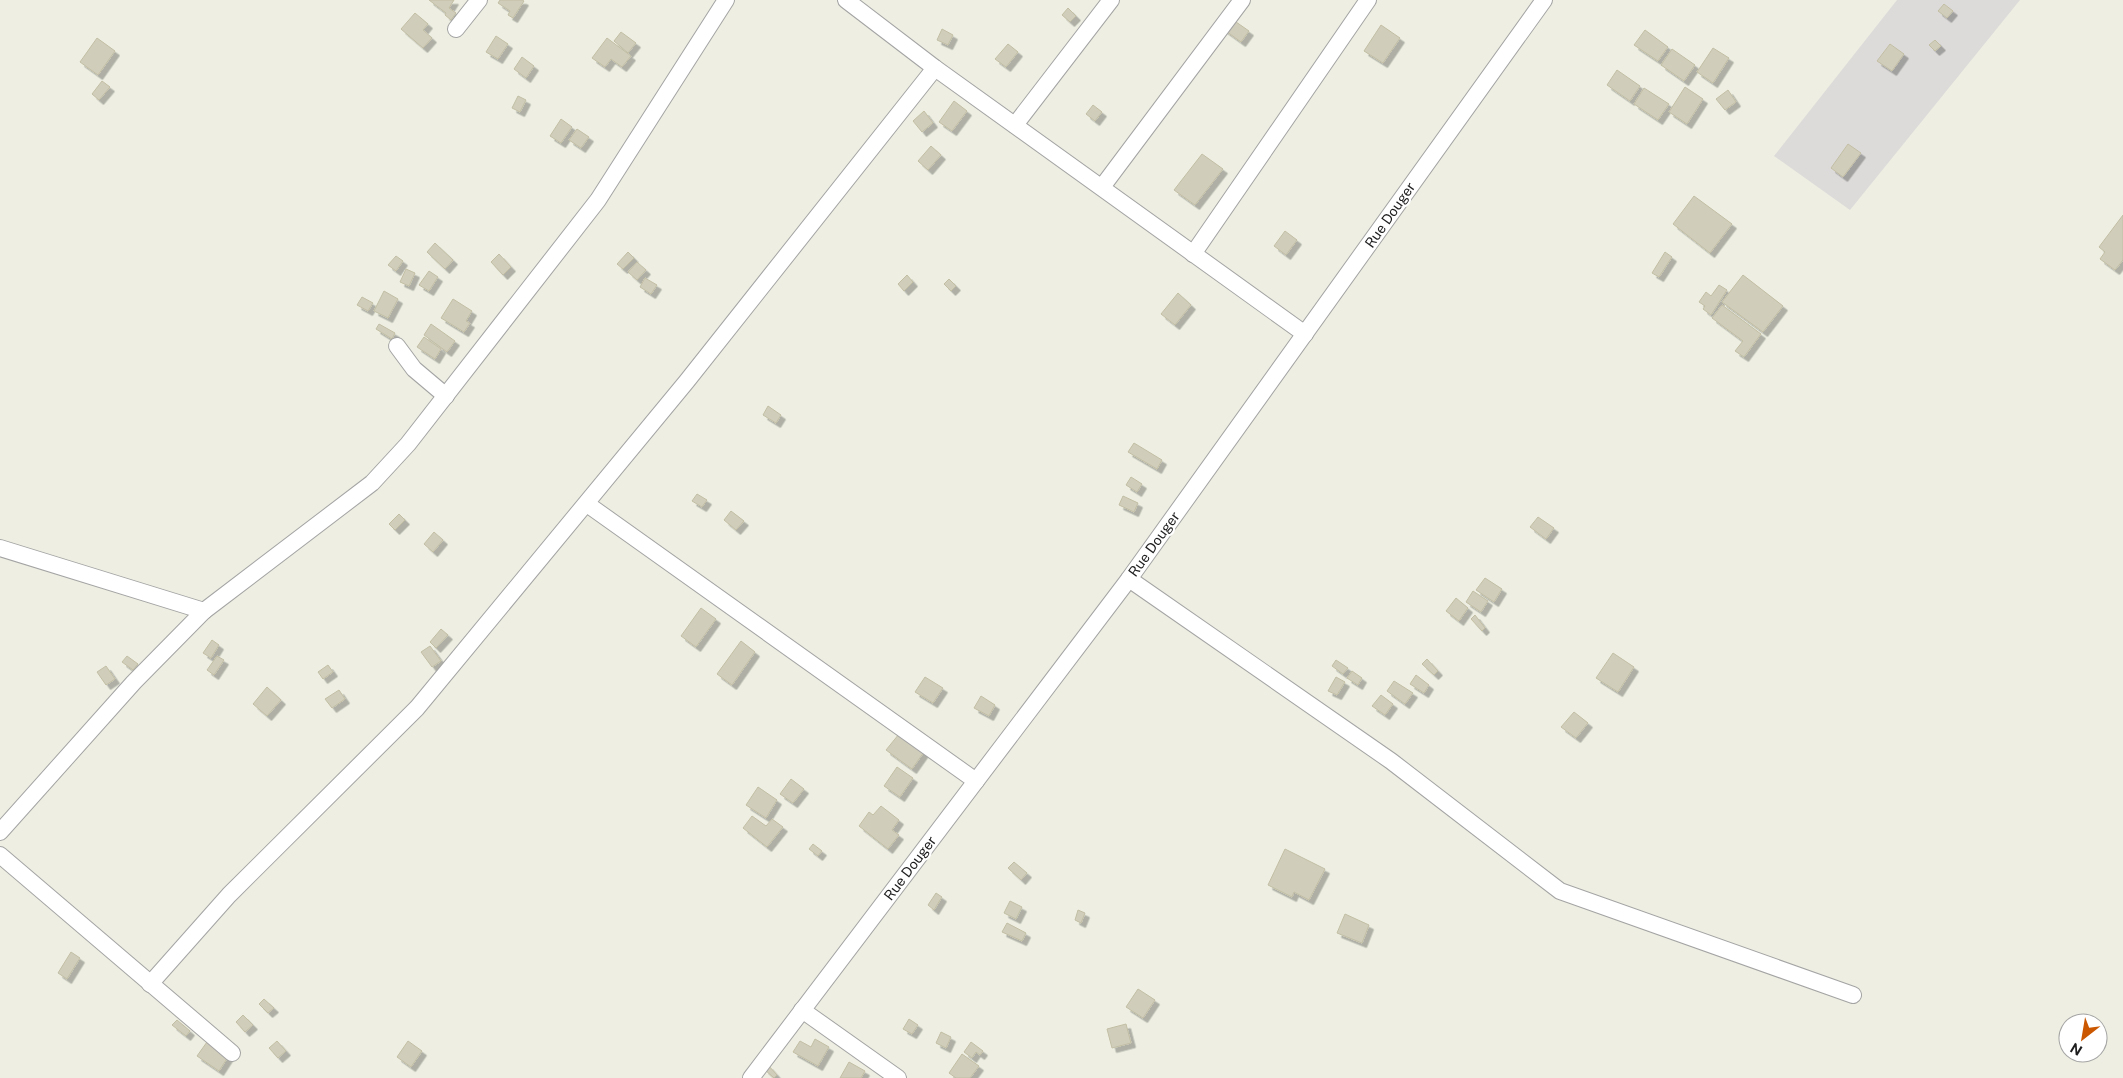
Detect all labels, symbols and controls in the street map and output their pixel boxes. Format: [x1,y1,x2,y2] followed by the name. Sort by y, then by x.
[1362,179,1418,251] street label: Rue Douger
[1125,508,1183,580] street label: Rue Douger
[881,833,939,903] street label: Rue Douger
[2058,1013,2108,1063] north arrow
[2067,1039,2085,1059] text: N

